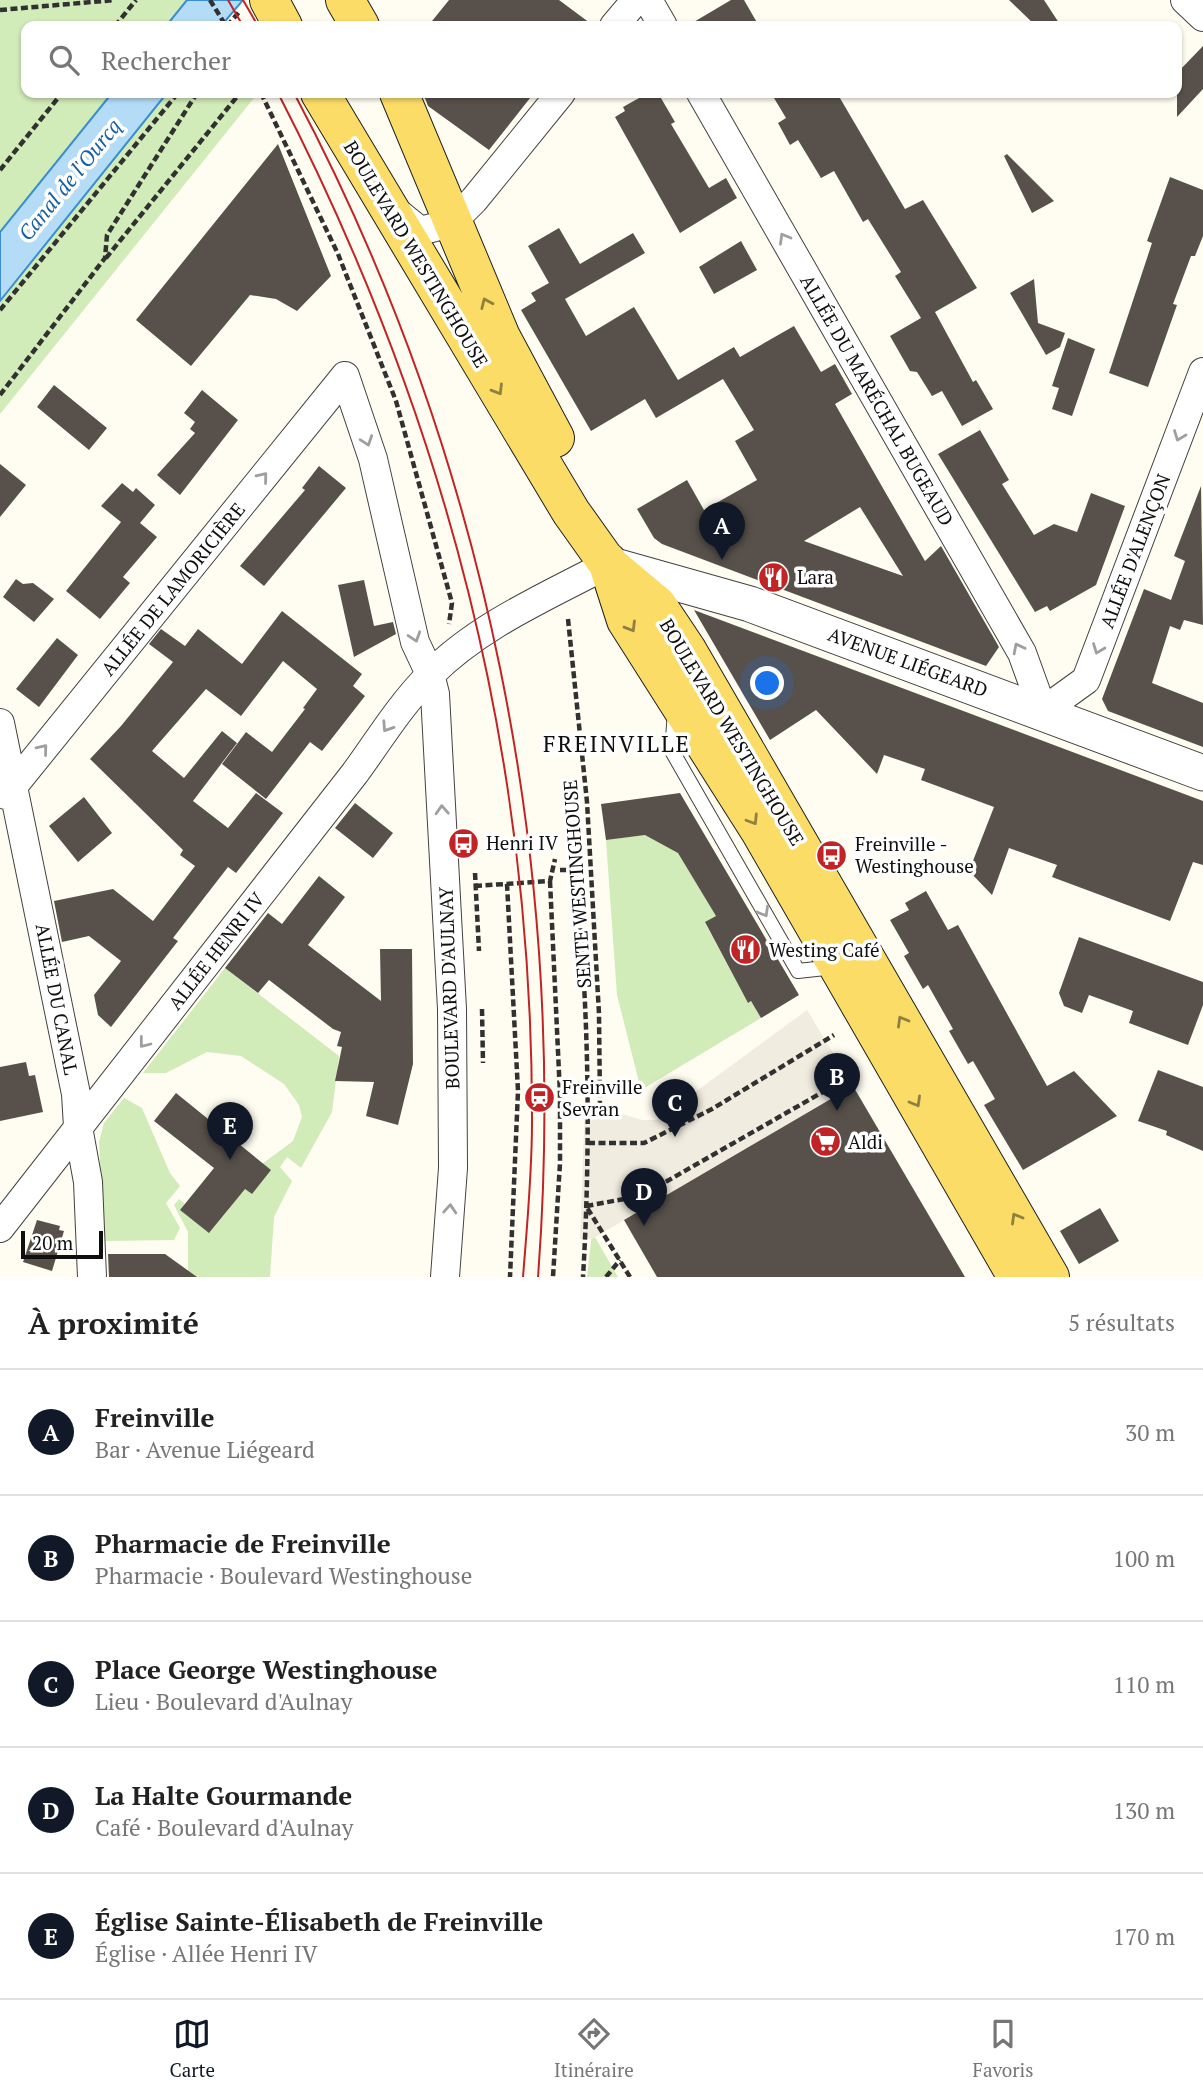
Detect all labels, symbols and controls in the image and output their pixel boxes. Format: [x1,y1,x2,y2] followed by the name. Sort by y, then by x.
[21,21,1182,98] search box
[45,41,83,79] icon: search
[101,43,231,77] text: Rechercher
[12,113,127,246] water label: Canal de l'Ourcq
[339,136,494,372] street label: BOULEVARD WESTINGHOUSE
[779,232,792,245] one-way arrow
[795,270,960,530] street label: ALLÉE DU MARÉCHAL BUGEAUD
[480,298,494,310] one-way arrow
[489,382,502,395] one-way arrow
[1173,430,1187,442] one-way arrow
[359,434,373,447] one-way arrow
[1094,470,1176,632] street label: ALLÉE D'ALENÇON
[255,473,268,485] one-way arrow
[95,497,250,680] street label: ALLÉE DE LAMORICIÈRE
[699,502,745,560] pin: A
[757,560,791,594] restaurant icon: Lara
[797,564,834,589] place label: Lara
[655,614,810,850] street label: BOULEVARD WESTINGHOUSE
[623,620,636,633] one-way arrow
[825,621,992,702] street label: AVENUE LIÉGEARD
[406,631,421,643] one-way arrow
[1092,642,1106,654] one-way arrow
[1013,643,1027,655] one-way arrow
[750,666,784,700] your location
[383,719,396,732] one-way arrow
[543,728,691,759] district label: FREINVILLE
[35,745,47,758] one-way arrow
[557,779,596,989] street label: SENTE WESTINGHOUSE
[434,805,449,816] one-way arrow
[745,812,758,825] one-way arrow
[446,826,480,860] bus stop icon: Henri IV
[486,830,558,855] place label: Henri IV
[855,831,974,878] place label: Freinville - Westinghouse
[815,838,849,872] bus stop icon: Freinville - Westinghouse
[432,886,465,1090] street label: BOULEVARD D'AULNAY
[162,887,269,1015] street label: ALLÉE HENRI IV
[755,904,768,917] one-way arrow
[31,921,85,1077] street label: ALLÉE DU CANAL
[729,933,763,967] restaurant icon: Westing Café
[769,937,880,962] place label: Westing Café
[897,1016,910,1028] one-way arrow
[139,1035,152,1048] one-way arrow
[814,1053,860,1111] pin: B
[562,1074,643,1121] place label: Freinville Sevran
[652,1079,698,1137] pin: C
[522,1081,556,1115] station icon: Freinville Sevran
[908,1094,921,1107] one-way arrow
[207,1102,253,1160] pin: E
[808,1125,842,1159] supermarket icon: Aldi
[848,1129,883,1154] place label: Aldi
[621,1168,667,1226] pin: D
[442,1203,457,1214] one-way arrow
[1011,1213,1024,1225] one-way arrow
[21,1228,103,1260] scale bar
[32,1230,73,1255] text: 20 m
[28,1303,199,1343] text: À proximité
[1068,1307,1175,1338] text: 5 résultats
[95,1400,214,1434] text: Freinville
[43,1417,59,1448] text: A
[1125,1417,1175,1448] text: 30 m
[95,1434,315,1465] text: Bar · Avenue Liégeard
[95,1526,391,1560] text: Pharmacie de Freinville
[44,1543,58,1574] text: B
[1113,1543,1175,1574] text: 100 m
[95,1560,472,1591] text: Pharmacie · Boulevard Westinghouse
[95,1652,438,1686] text: Place George Westinghouse
[44,1669,59,1700] text: C
[1113,1669,1175,1700] text: 110 m
[95,1686,352,1717] text: Lieu · Boulevard d'Aulnay
[95,1778,352,1812] text: La Halte Gourmande
[43,1795,59,1826] text: D
[1113,1795,1175,1826] text: 130 m
[95,1812,353,1843] text: Café · Boulevard d'Aulnay
[95,1904,543,1938] text: Église Sainte-Élisabeth de Freinville
[44,1921,58,1952] text: E
[1113,1921,1175,1952] text: 170 m
[95,1938,318,1969] text: Église · Allée Henri IV
[169,2015,215,2082] tab: Carte
[554,2015,634,2082] tab: Itinéraire
[973,2015,1034,2082] tab: Favoris

